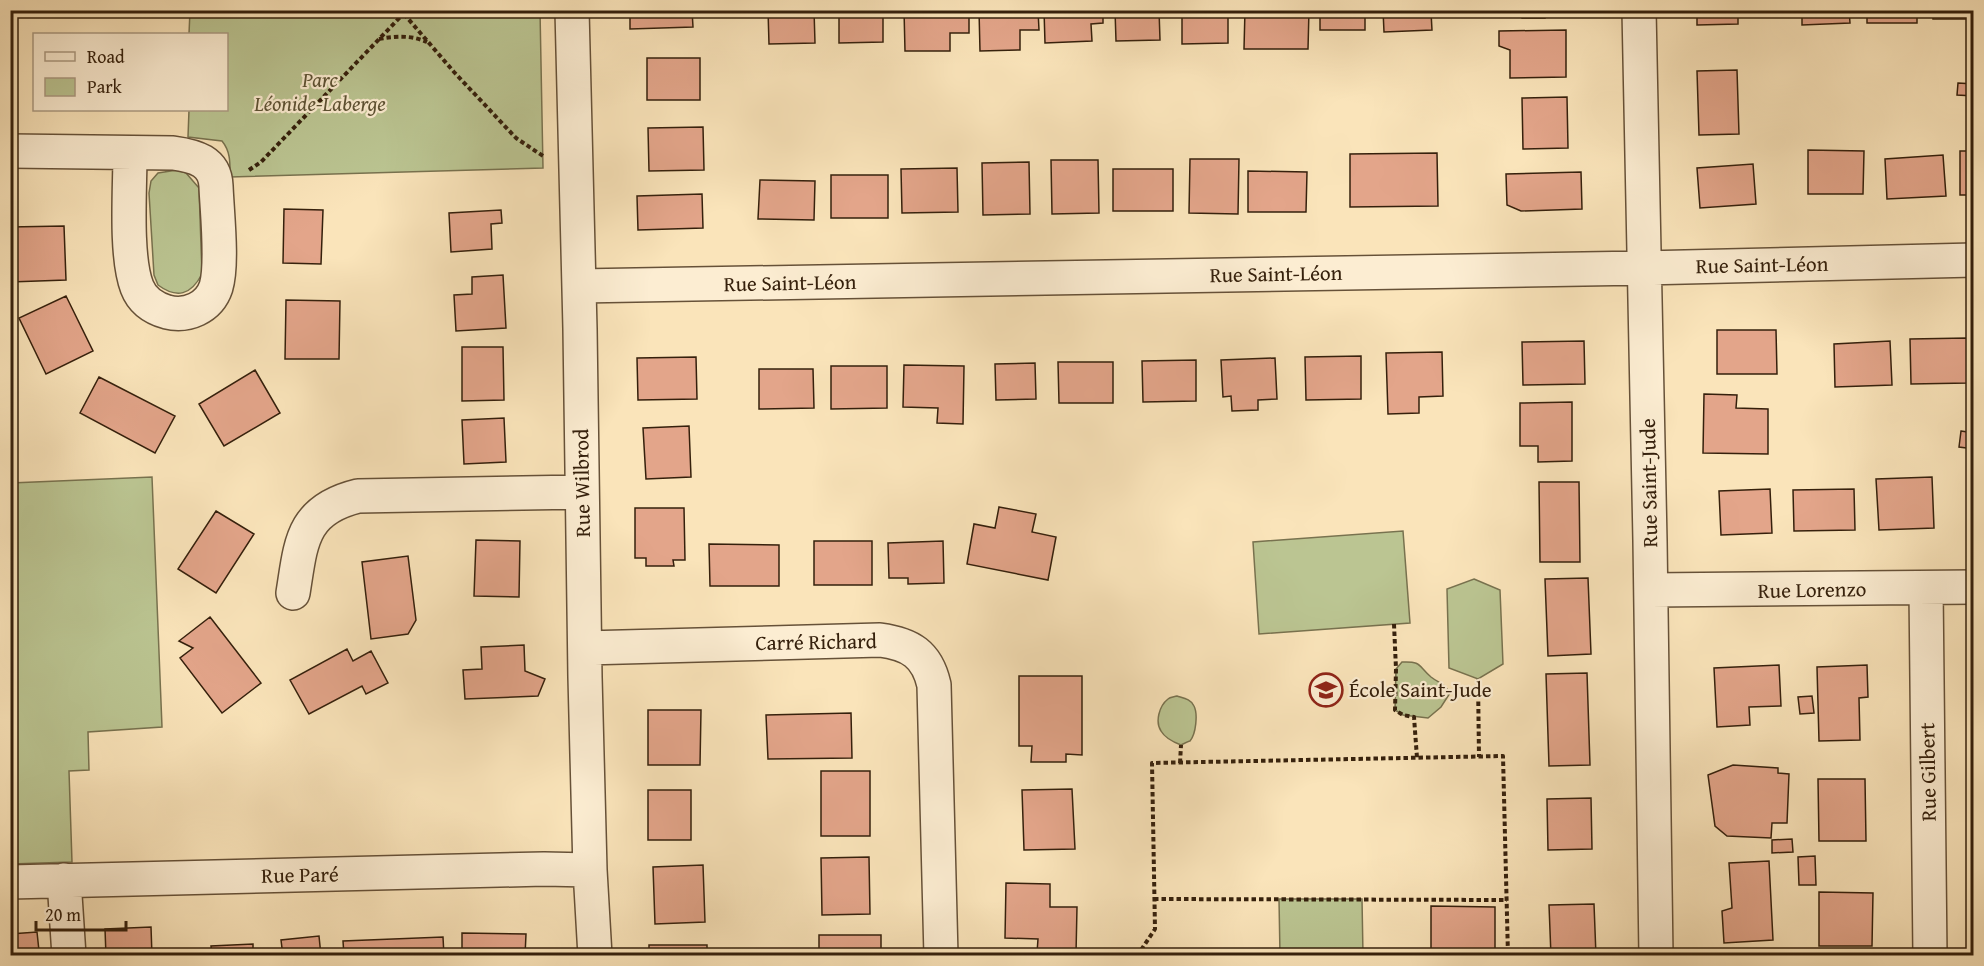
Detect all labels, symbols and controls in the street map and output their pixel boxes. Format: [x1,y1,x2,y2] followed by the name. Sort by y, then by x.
[33,33,228,111] legend
[87,43,125,70] text: Road
[253,64,386,119] park label: Parc Léonide-Laberge
[87,73,123,100] text: Park
[1695,248,1829,281] street label: Rue Saint-Léon
[1209,257,1343,290] street label: Rue Saint-Léon
[723,266,857,299] street label: Rue Saint-Léon
[1632,418,1665,548] street label: Rue Saint-Jude
[565,428,598,538] street label: Rue Wilbrod
[1757,573,1867,606] street label: Rue Lorenzo
[755,625,878,658] street label: Carré Richard
[1308,672,1344,708] school or university icon: École Saint-Jude
[1349,674,1492,705] place label: École Saint-Jude
[1911,722,1944,822] street label: Rue Gilbert
[261,858,339,891] street label: Rue Paré
[36,894,126,932] scale bar
[45,901,81,928] text: 20 m

